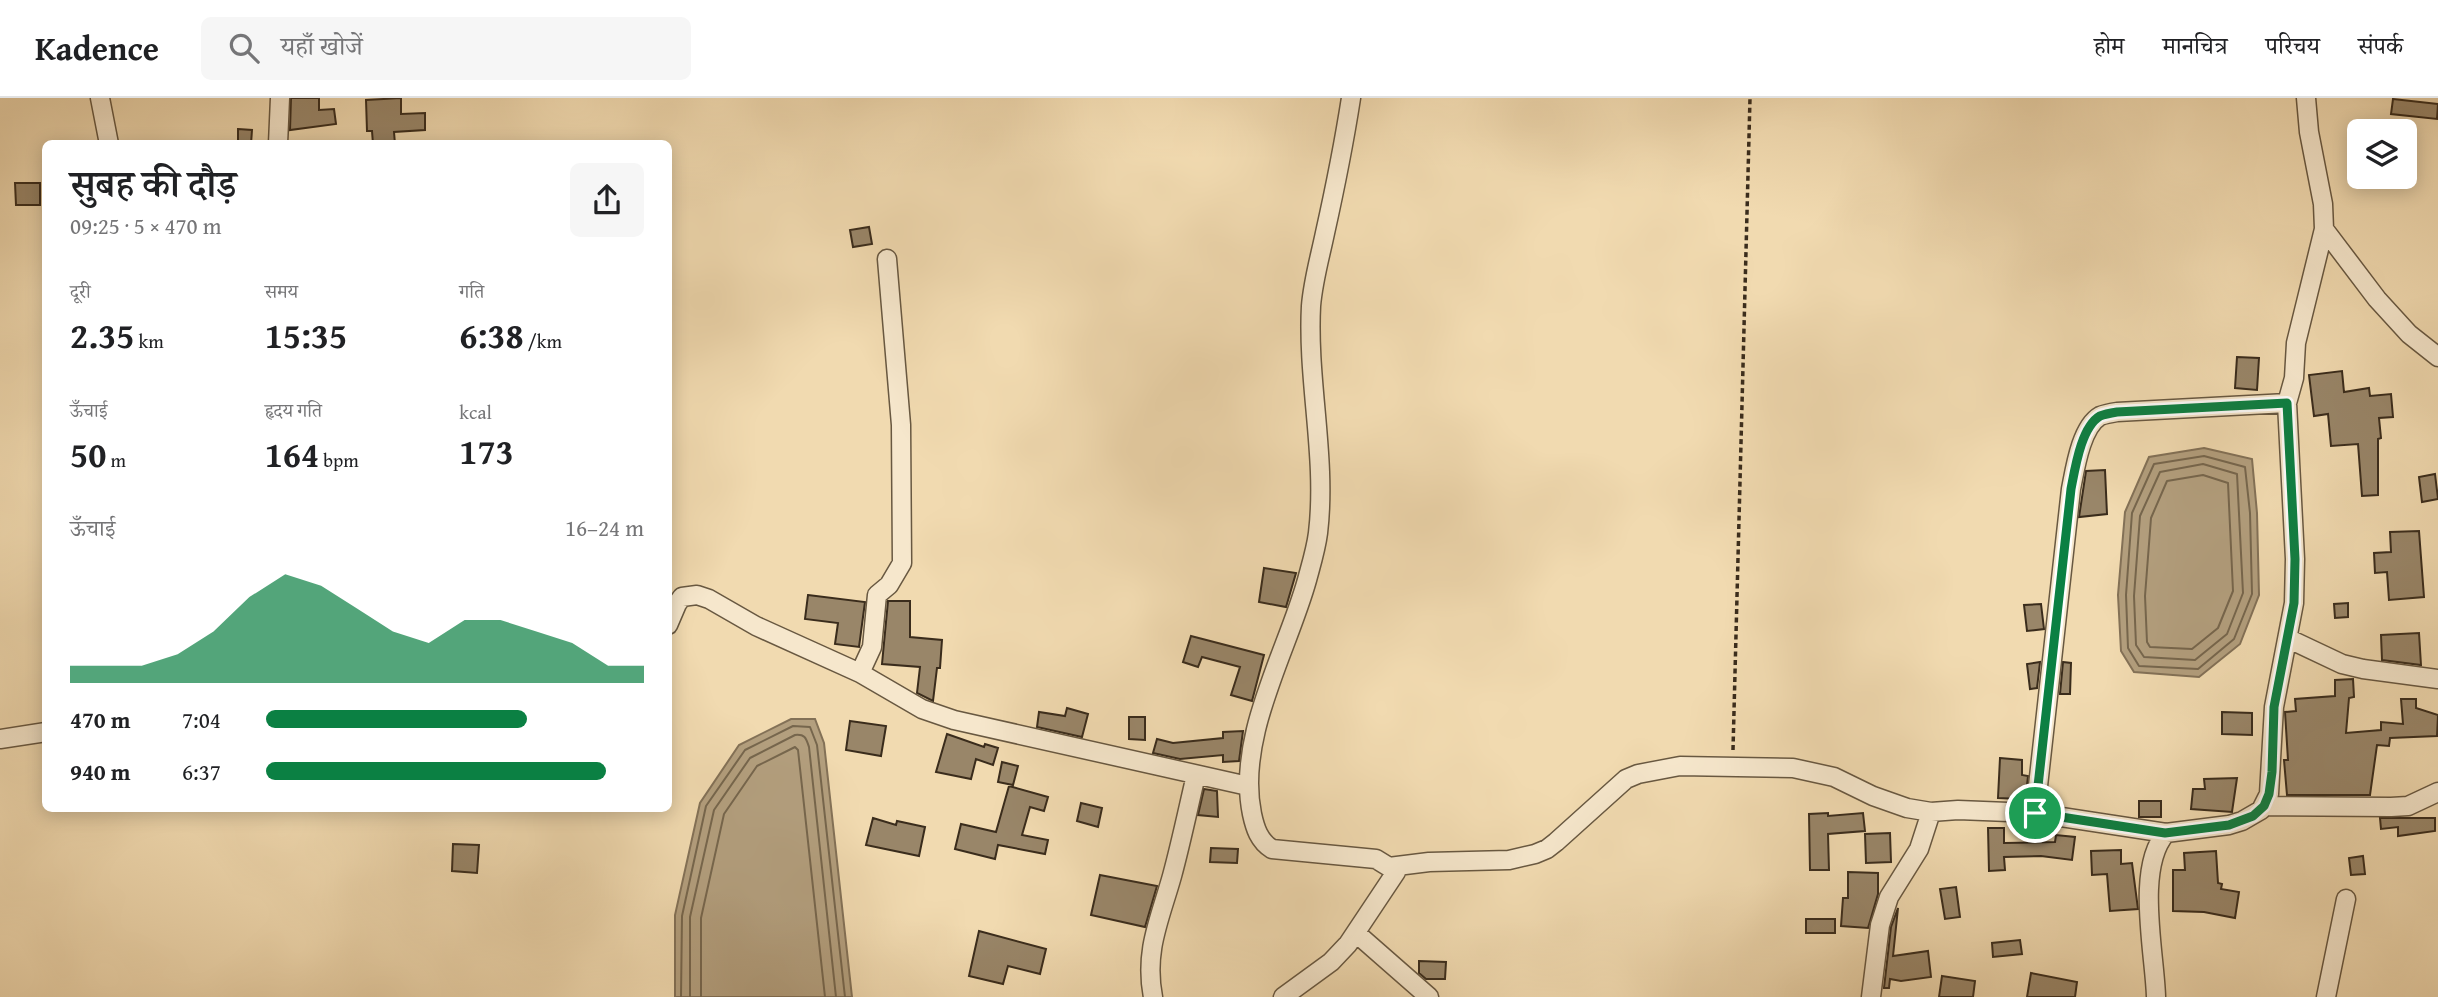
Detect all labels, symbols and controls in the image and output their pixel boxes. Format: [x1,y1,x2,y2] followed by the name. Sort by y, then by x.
[201,17,691,80] search box
[35,24,159,72] text: Kadence
[281,26,363,65] text: यहाँ खोजें
[2094,28,2124,63] text: होम
[2162,28,2228,63] text: मानचित्र
[2266,28,2320,63] text: परिचय
[2358,28,2403,63] text: संपर्क
[225,29,263,67] icon: search
[2347,119,2417,189] map controls
[2347,119,2417,189] button: layers
[70,155,236,211] text: सुबह की दौड़
[570,163,644,237] button: share
[70,209,222,242] text: 09:25 · 5 × 470 m
[70,277,91,305] text: दूरी
[265,277,298,305] text: समय
[459,277,484,305] text: गति
[70,310,134,361] text: 2.35
[265,310,347,361] text: 15:35
[459,310,524,361] text: 6:38
[134,327,164,355] text: km
[524,327,562,355] text: /km
[70,396,107,424] text: ऊँचाई
[265,396,322,424] text: हृदय गति
[459,398,492,426] text: kcal
[459,426,514,477] text: 173
[70,429,106,480] text: 50
[265,429,319,480] text: 164
[106,446,126,474] text: m
[319,446,359,474] text: bpm
[70,511,115,544] text: ऊँचाई
[565,511,644,544] text: 16–24 m
[70,703,131,736] text: 470 m
[182,703,221,736] text: 7:04
[70,755,131,788] text: 940 m
[182,755,221,788] text: 6:37
[2005,783,2065,843] pin
[2016,794,2054,832] icon: arrive

